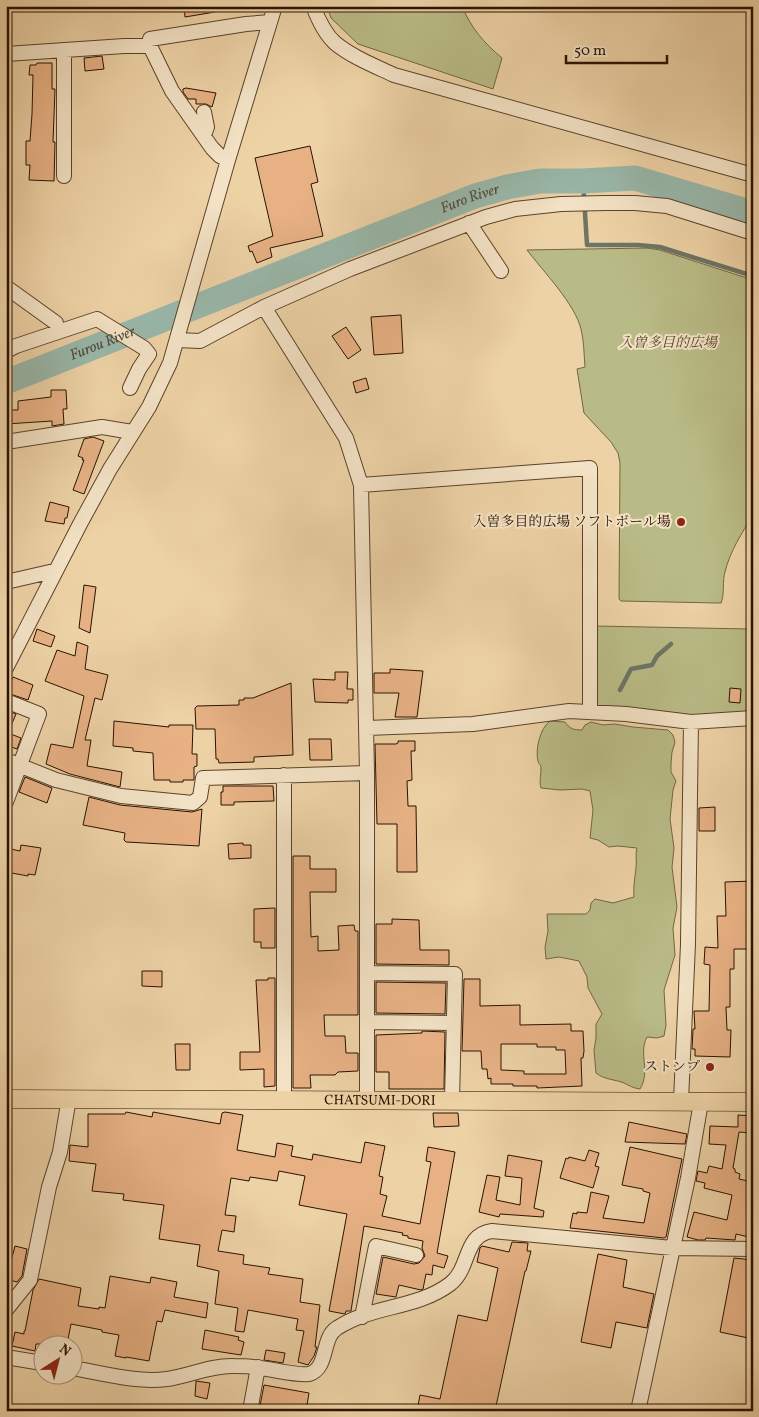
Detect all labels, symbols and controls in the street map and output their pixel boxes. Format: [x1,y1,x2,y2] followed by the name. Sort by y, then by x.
[566,32,668,64] scale bar
[574,41,606,62] text: 50 m
[438,179,502,219] water label: Furo River
[67,321,139,366] water label: Furou River
[619,334,719,353] park label: 入曽多目的広場
[472,513,671,532] place label: 入曽多目的広場 ソフトボール場
[675,516,687,528] marker: 入曽多目的広場 ソフトボール場
[644,1058,700,1077] place label: ストンプ
[704,1061,716,1073] marker: ストンプ
[324,1091,436,1110] street label: CHATSUMI-DORI
[32,1334,82,1384] north arrow
[55,1340,74,1361] text: N

